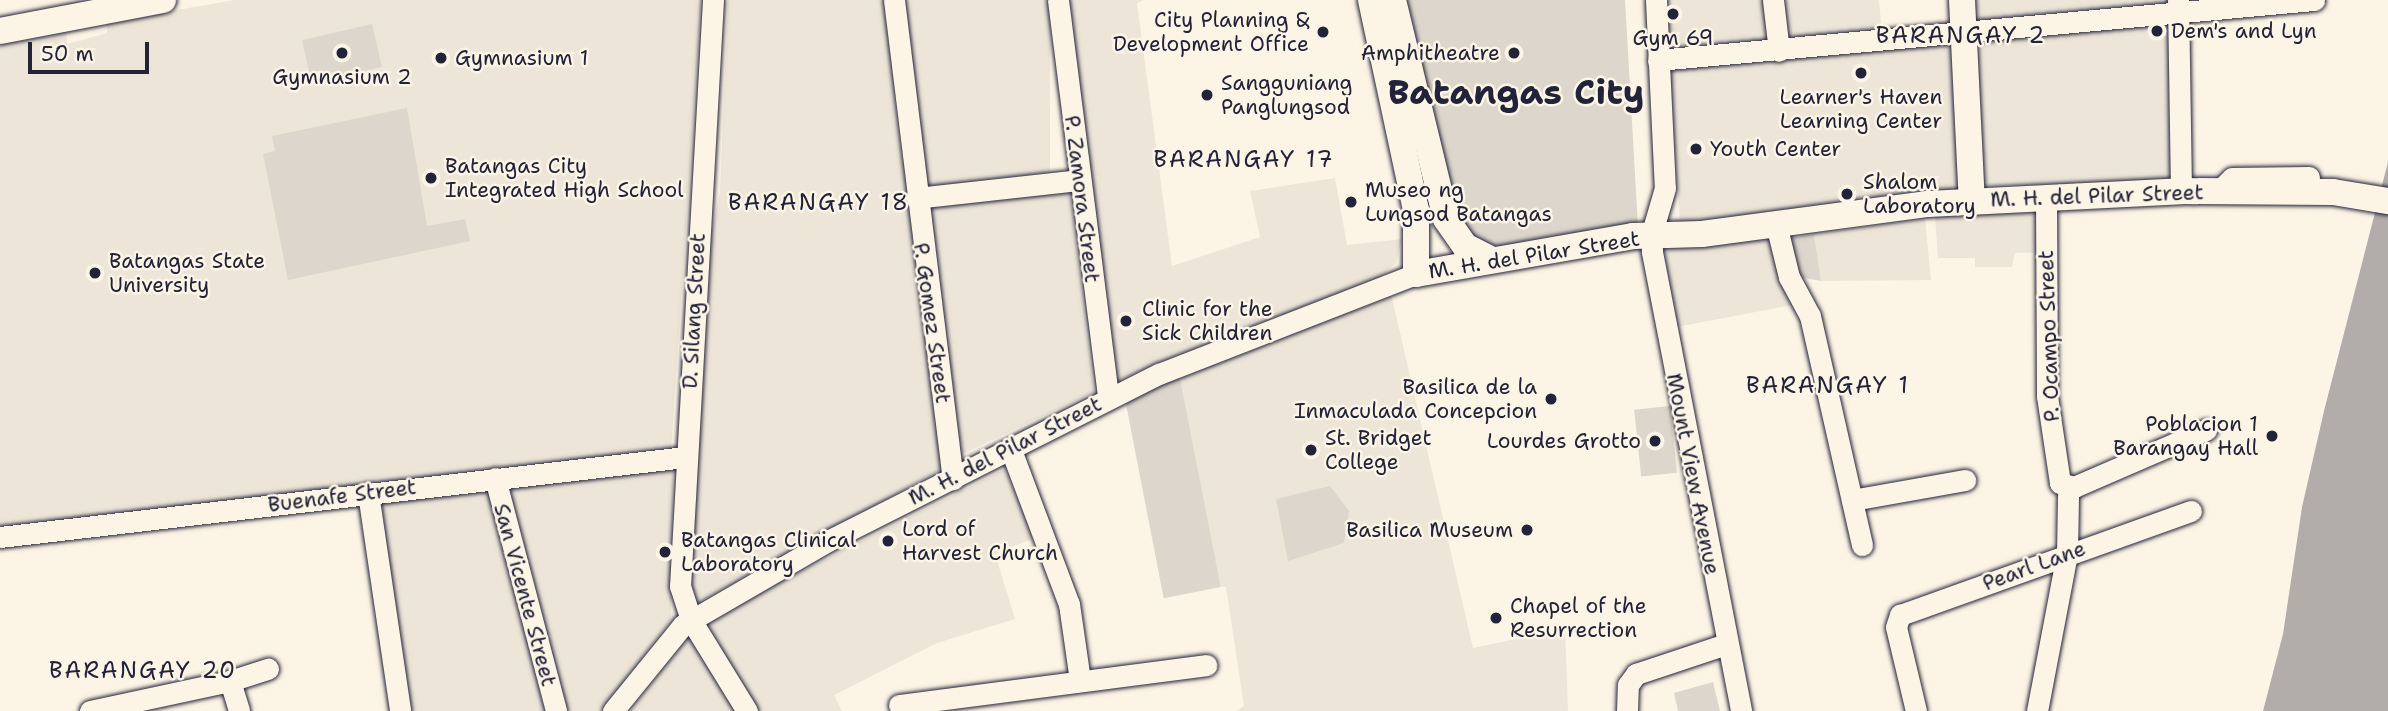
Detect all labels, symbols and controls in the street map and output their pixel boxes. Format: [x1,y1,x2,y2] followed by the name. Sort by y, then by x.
[1665,6,1681,22] marker: Gym 69
[1113,7,1309,57] place label: City Planning & Development Office
[2171,18,2317,44] place label: Dem's and Lyn
[1877,21,2045,49] district label: BARANGAY 2
[2149,23,2165,39] marker: Dem's and Lyn
[1315,24,1331,40] marker: City Planning & Development Office
[1633,25,1713,51] place label: Gym 69
[32,28,152,72] scale bar
[41,40,94,68] text: 50 m
[1361,40,1500,66] place label: Amphitheatre
[334,45,350,61] marker: Gymnasium 2
[455,45,589,71] place label: Gymnasium 1
[1506,45,1522,61] marker: Amphitheatre
[433,50,449,66] marker: Gymnasium 1
[272,64,412,90] place label: Gymnasium 2
[1853,65,1869,81] marker: Learner's Haven Learning Center
[1221,70,1352,120] place label: Sangguniang Panglungsod
[1388,71,1644,113] district label: Batangas City
[1780,84,1942,134] place label: Learner's Haven Learning Center
[1199,87,1215,103] marker: Sangguniang Panglungsod
[1059,114,1105,284] street label: P. Zamora Street
[1710,136,1841,162] place label: Youth Center
[1688,141,1704,157] marker: Youth Center
[1155,145,1333,173] district label: BARANGAY 17
[445,153,683,203] place label: Batangas City Integrated High School
[1863,169,1976,219] place label: Shalom Laboratory
[423,170,439,186] marker: Batangas City Integrated High School
[1365,177,1552,227] place label: Museo ng Lungsod Batangas
[1990,180,2204,212] street label: M. H. del Pilar Street
[1837,184,1857,204] marker: Shalom Laboratory
[729,188,909,216] district label: BARANGAY 18
[1343,194,1359,210] marker: Museo ng Lungsod Batangas
[1427,226,1641,284] street label: M. H. del Pilar Street
[677,232,711,390] street label: D. Silang Street
[908,241,956,405] street label: P. Gomez Street
[109,248,265,298] place label: Batangas State University
[2033,250,2065,422] street label: P. Ocampo Street
[87,265,103,281] marker: Batangas State University
[1142,296,1273,346] place label: Clinic for the Sick Children
[1116,311,1136,331] marker: Clinic for the Sick Children
[1661,371,1725,577] street label: Mount View Avenue
[1747,371,1909,399] district label: BARANGAY 1
[1294,374,1537,424] place label: Basilica de la Inmaculada Concepcion
[904,391,1106,511] street label: M. H. del Pilar Street
[1543,391,1559,407] marker: Basilica de la Inmaculada Concepcion
[2113,411,2258,461] place label: Poblacion 1 Barangay Hall
[1325,425,1432,475] place label: St. Bridget College
[1487,428,1641,454] place label: Lourdes Grotto
[2264,428,2280,444] marker: Poblacion 1 Barangay Hall
[1647,433,1663,449] marker: Lourdes Grotto
[1303,442,1319,458] marker: St. Bridget College
[266,474,418,518] street label: Buenafe Street
[488,501,562,689] street label: San Vicente Street
[902,516,1058,566] place label: Lord of Harvest Church
[1346,517,1513,543] place label: Basilica Museum
[1519,522,1535,538] marker: Basilica Museum
[681,527,856,577] place label: Batangas Clinical Laboratory
[880,533,896,549] marker: Lord of Harvest Church
[1979,536,2089,596] street label: Pearl Lane
[655,542,675,562] marker: Batangas Clinical Laboratory
[1510,593,1647,643] place label: Chapel of the Resurrection
[1488,610,1504,626] marker: Chapel of the Resurrection
[50,656,236,684] district label: BARANGAY 20

